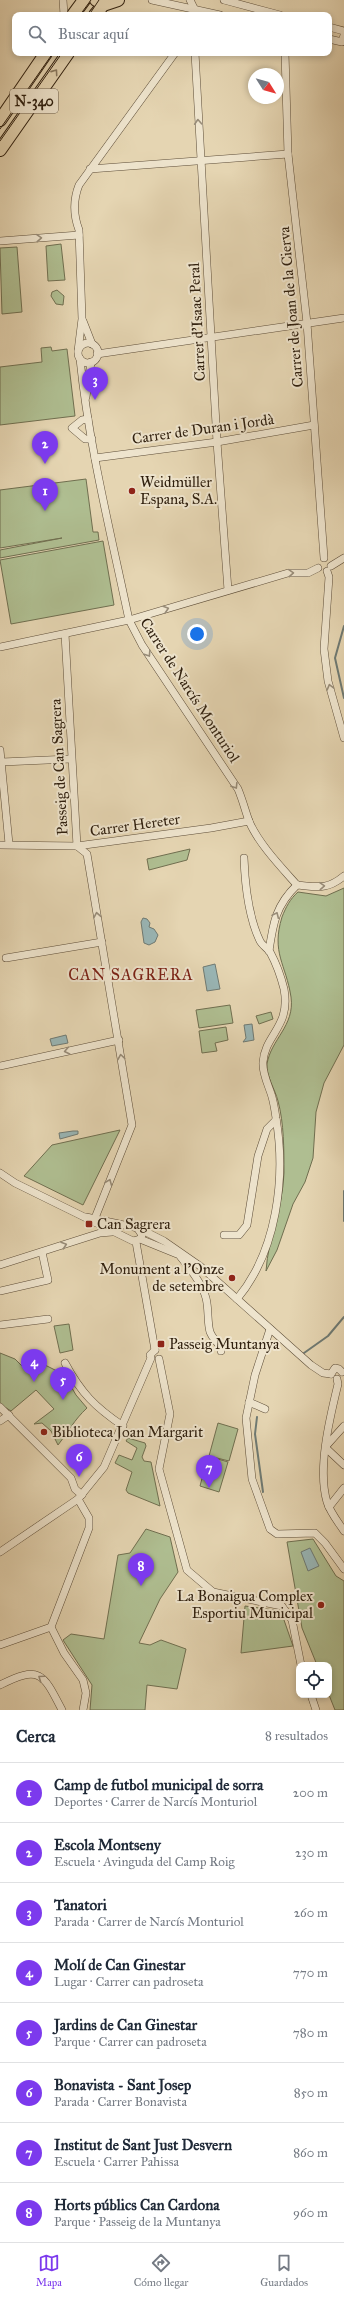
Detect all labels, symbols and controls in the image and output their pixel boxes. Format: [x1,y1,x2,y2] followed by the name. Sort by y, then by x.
[12,12,332,56] search box
[26,23,48,45] icon: search
[58,25,129,43] text: Buscar aquí
[248,68,284,104] north arrow
[50,69,58,76] one-way arrow
[10,89,58,113] road number: N-340
[194,119,202,125] one-way arrow
[275,225,308,388] street label: Carrer de Joan de la Cierva
[36,233,42,242] one-way arrow
[185,261,209,382] street label: Carrer d'Isaac Peral
[82,367,108,400] pin: 3
[131,410,276,449] street label: Carrer de Duran i Jordà
[32,431,58,464] pin: 2
[140,473,217,508] place label: Weidmüller Espana, S.A.
[32,478,58,511] pin: 1
[127,486,137,496] marker: Weidmüller Espana, S.A.
[288,569,294,578] one-way arrow
[163,605,170,614] one-way arrow
[136,614,244,767] street label: Carrer de Narcís Monturiol
[187,624,207,644] your location
[143,650,151,657] one-way arrow
[326,684,334,690] one-way arrow
[46,698,72,836] street label: Passeig de Can Sagrera
[231,782,238,789] one-way arrow
[89,810,182,840] street label: Carrer Hereter
[319,882,325,891] one-way arrow
[271,911,279,919] one-way arrow
[94,912,102,918] one-way arrow
[68,965,194,984] district label: CAN SAGRERA
[64,1047,70,1055] one-way arrow
[117,1054,126,1060] one-way arrow
[105,1178,113,1185] one-way arrow
[97,1215,171,1233] place label: Can Sagrera
[84,1219,94,1229] marker: Can Sagrera
[60,1241,67,1250] one-way arrow
[100,1260,224,1295] place label: Monument a l'Onze de setembre
[227,1273,237,1283] marker: Monument a l'Onze de setembre
[169,1335,280,1353] place label: Passeig Muntanya
[156,1339,166,1349] marker: Passeig Muntanya
[21,1349,47,1382] pin: 4
[50,1367,76,1400] pin: 5
[52,1423,204,1442] place label: Biblioteca Joan Margarit
[39,1427,49,1437] marker: Biblioteca Joan Margarit
[66,1444,92,1477] pin: 6
[196,1455,222,1488] pin: 7
[128,1553,154,1586] pin: 8
[177,1587,314,1622] place label: La Bonaigua Complex Esportiu Municipal
[316,1600,326,1610] marker: La Bonaigua Complex Esportiu Municipal
[296,1662,332,1698] map controls
[296,1662,332,1698] button: locate
[38,1676,45,1683] one-way arrow
[16,1726,55,1747] text: Cerca
[265,1728,328,1744] text: 8 resultados
[54,1776,263,1794] text: Camp de futbol municipal de sorra
[26,1785,32,1801] text: 1
[293,1785,328,1801] text: 200 m
[54,1794,257,1810] text: Deportes · Carrer de Narcís Monturiol
[54,1836,161,1854] text: Escola Montseny
[26,1845,32,1861] text: 2
[295,1845,328,1861] text: 230 m
[54,1854,235,1870] text: Escuela · Avinguda del Camp Roig
[54,1896,107,1914] text: Tanatori
[26,1905,32,1921] text: 3
[294,1905,328,1921] text: 260 m
[54,1914,244,1930] text: Parada · Carrer de Narcís Monturiol
[54,1956,185,1974] text: Molí de Can Ginestar
[25,1965,33,1981] text: 4
[293,1965,328,1981] text: 770 m
[54,1974,204,1990] text: Lugar · Carrer can padroseta
[54,2016,197,2034] text: Jardins de Can Ginestar
[26,2025,32,2041] text: 5
[293,2025,328,2041] text: 780 m
[54,2034,207,2050] text: Parque · Carrer can padroseta
[54,2076,191,2094] text: Bonavista - Sant Josep
[26,2085,32,2101] text: 6
[294,2085,328,2101] text: 850 m
[54,2094,187,2110] text: Parada · Carrer Bonavista
[54,2136,232,2154] text: Institut de Sant Just Desvern
[26,2145,32,2161] text: 7
[293,2145,328,2161] text: 860 m
[54,2154,179,2170] text: Escuela · Carrer Pahissa
[54,2196,220,2214] text: Horts públics Can Cardona
[26,2205,32,2221] text: 8
[293,2205,328,2221] text: 960 m
[54,2214,221,2230] text: Parque · Passeig de la Muntanya
[36,2252,62,2289] tab: Mapa
[134,2252,188,2289] tab: Cómo llegar
[260,2252,308,2289] tab: Guardados

